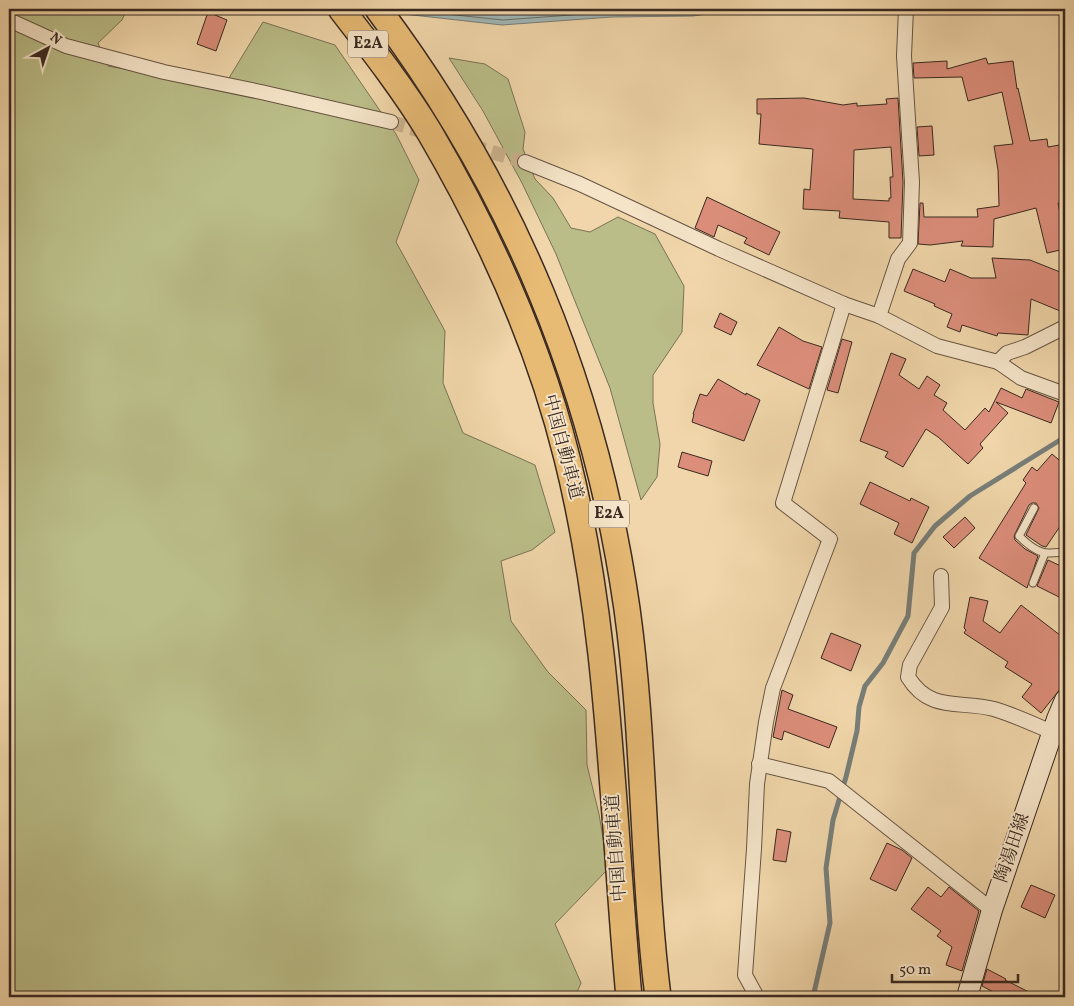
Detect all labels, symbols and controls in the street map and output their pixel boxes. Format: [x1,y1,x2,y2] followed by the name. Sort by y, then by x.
[22,22,72,72] north arrow
[45,29,65,50] text: N
[348,31,388,58] road number: E2A
[536,392,588,502] street label: 中国自動車道
[589,500,629,528] road number: E2A
[601,793,633,903] street label: 中国自動車道
[989,810,1037,886] street label: 陶湯田線
[892,951,1018,983] scale bar
[899,960,931,981] text: 50 m

